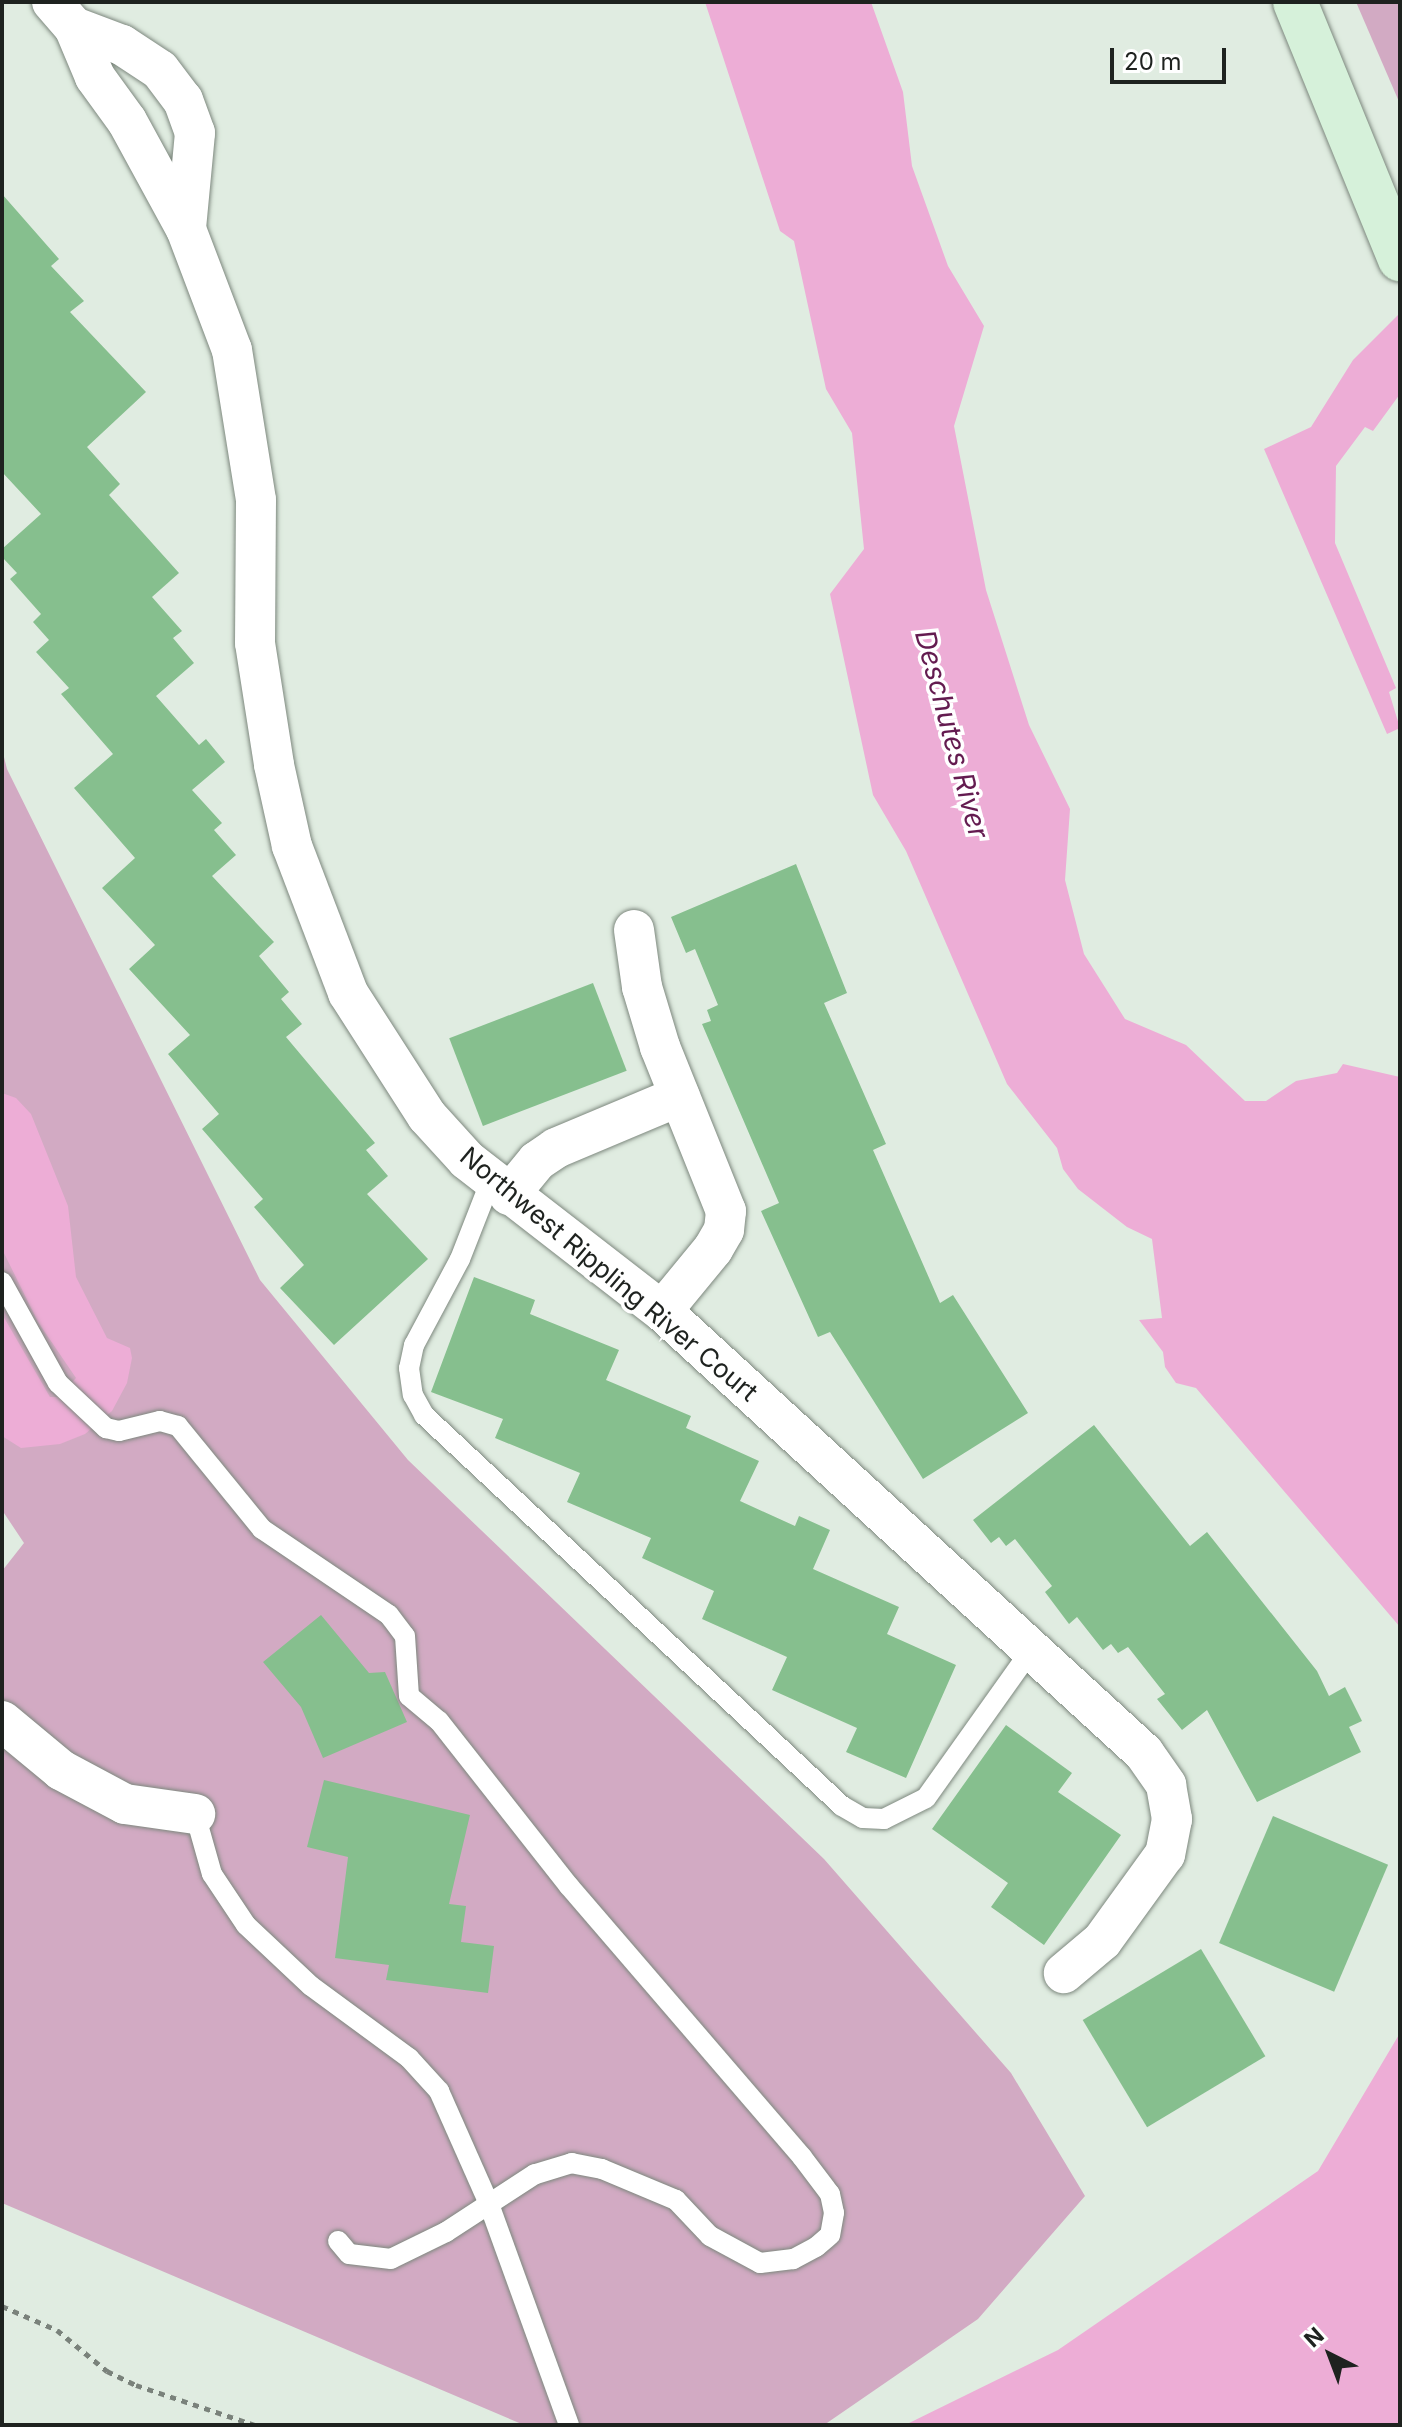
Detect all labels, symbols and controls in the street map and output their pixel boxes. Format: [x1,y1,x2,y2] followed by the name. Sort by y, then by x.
[1114,32,1230,82] scale bar
[1124,47,1182,76] text: 20 m
[908,626,996,842] water label: Deschutes River
[454,1140,764,1408] street label: Northwest Rippling River Court
[1290,2315,1370,2395] north arrow
[1299,2322,1329,2352] text: N

